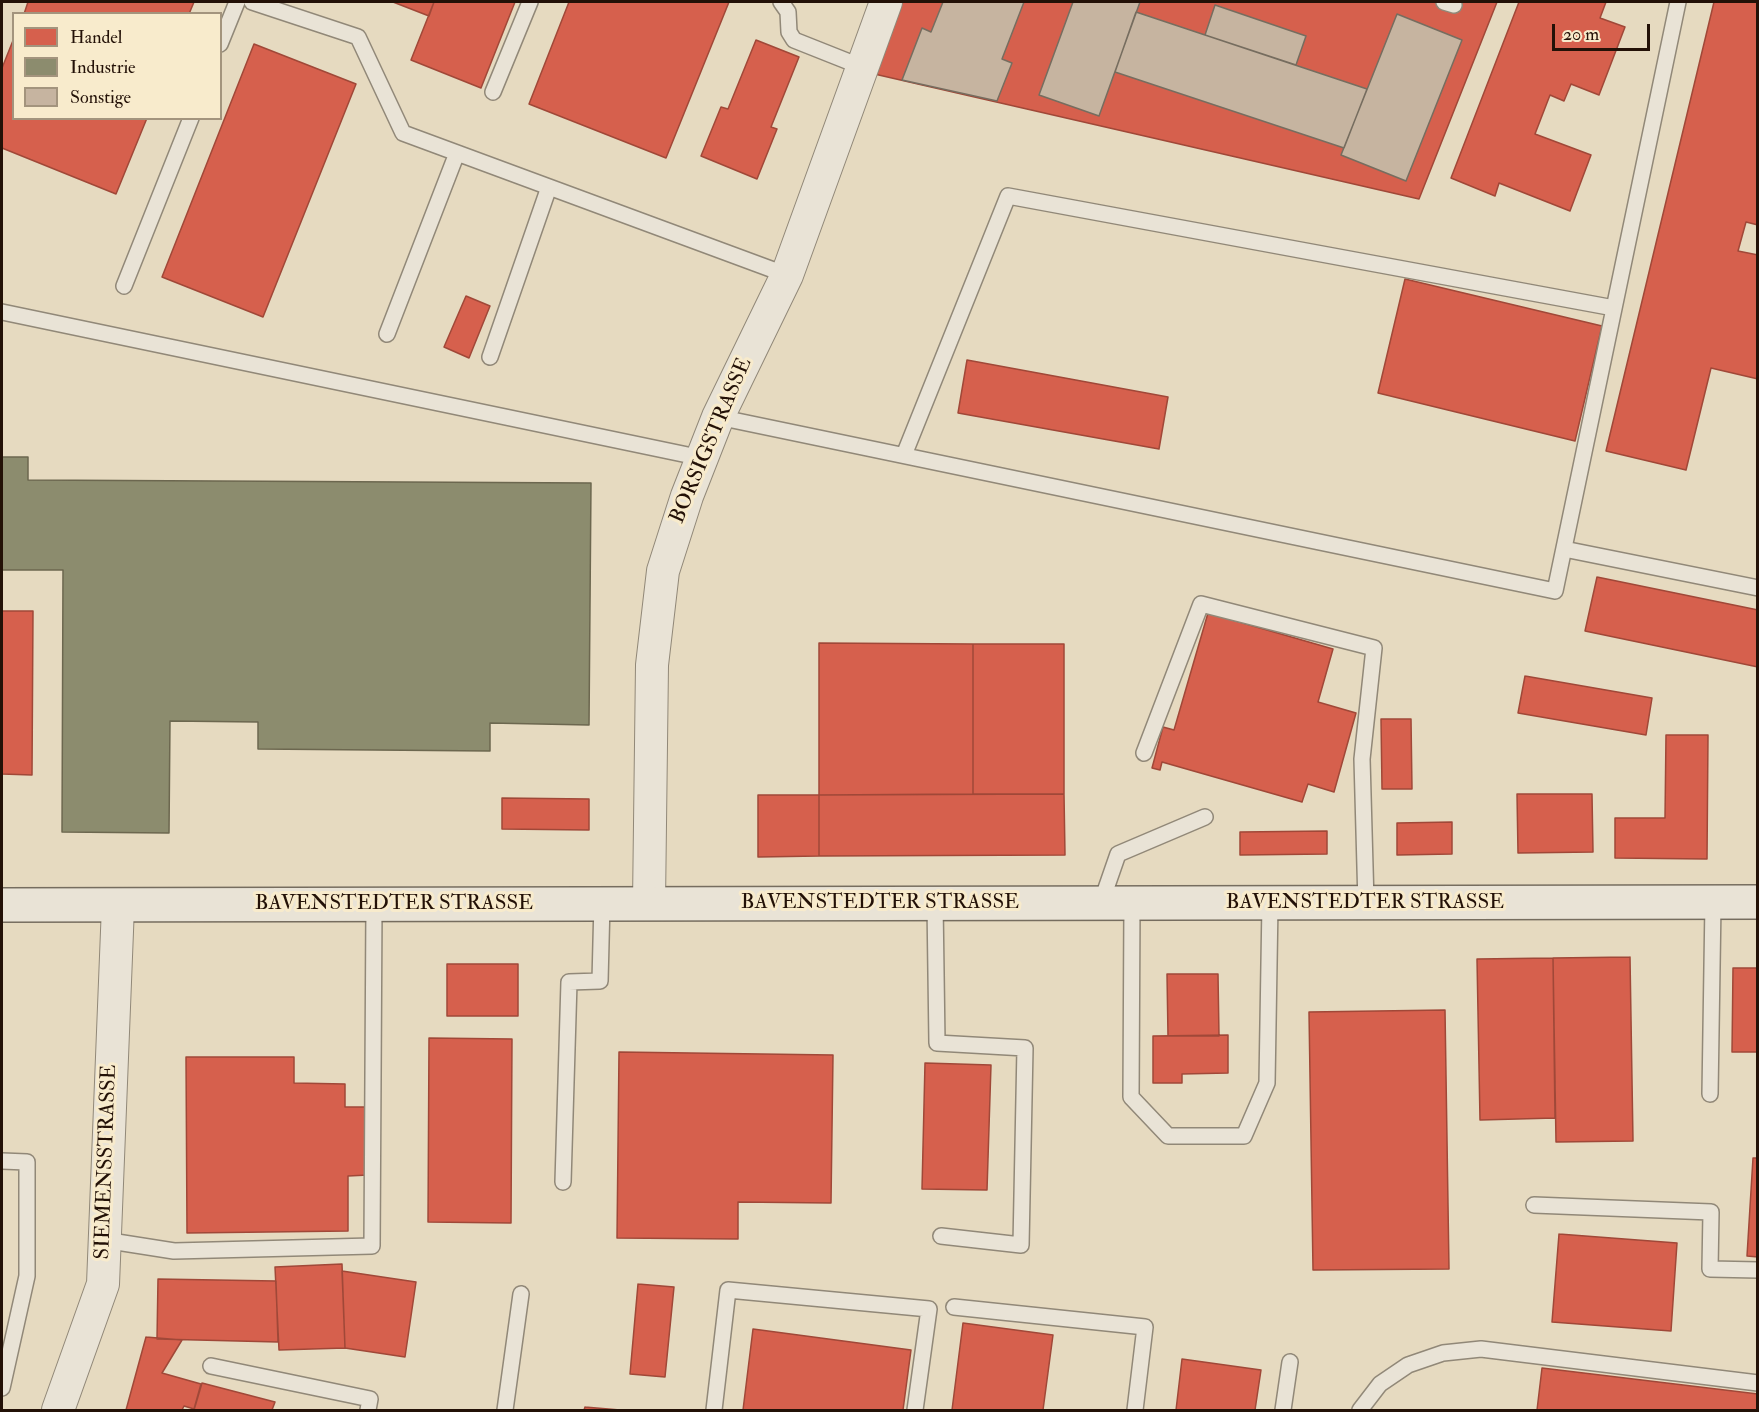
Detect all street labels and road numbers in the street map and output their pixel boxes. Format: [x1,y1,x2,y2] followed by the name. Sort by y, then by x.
[666,354,758,528] street label: BORSIGSTRASSE
[741,890,1019,916] street label: BAVENSTEDTER STRASSE
[1226,890,1504,916] street label: BAVENSTEDTER STRASSE
[255,891,533,917] street label: BAVENSTEDTER STRASSE
[91,1064,123,1260] street label: SIEMENSSTRASSE

